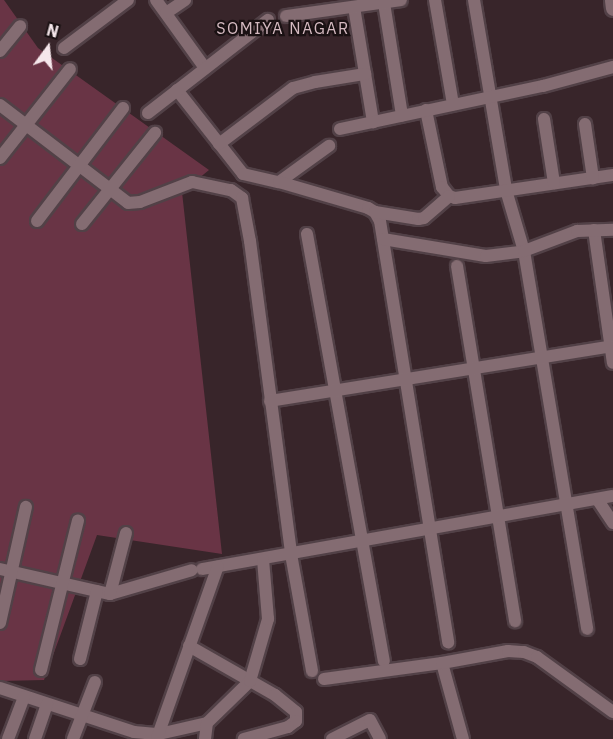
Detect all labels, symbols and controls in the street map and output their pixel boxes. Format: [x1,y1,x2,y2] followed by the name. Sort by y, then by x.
[18,18,78,78] north arrow
[216,18,350,38] district label: SOMIYA NAGAR
[44,19,61,42] text: N

